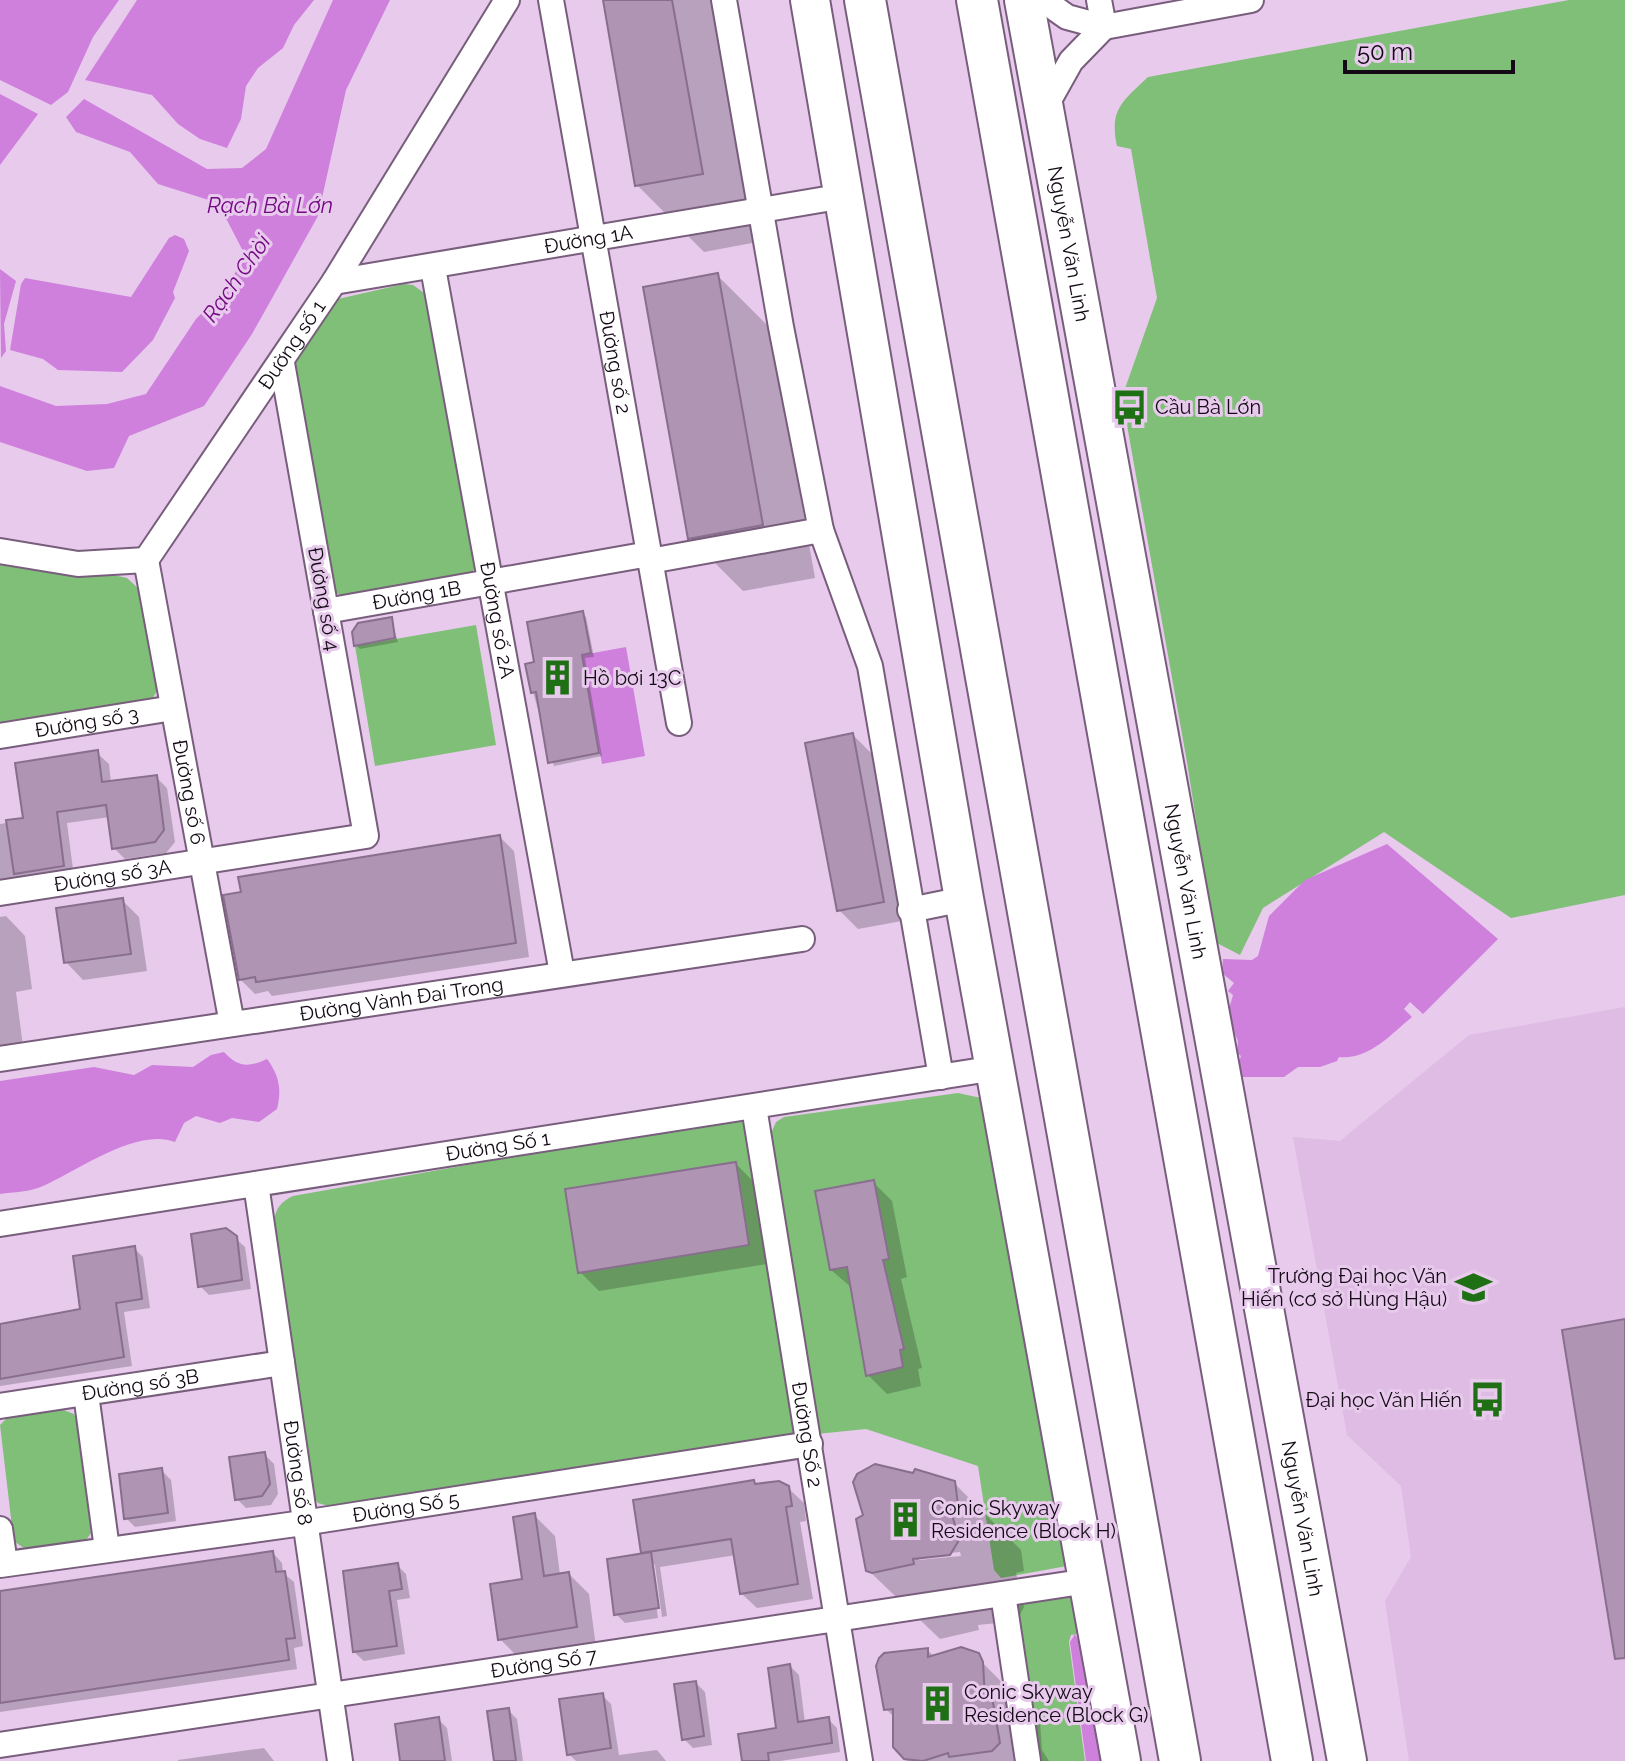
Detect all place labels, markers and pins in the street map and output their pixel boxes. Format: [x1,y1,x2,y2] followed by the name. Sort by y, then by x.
[1110,388,1148,426] bus stop icon: Cầu Bà Lớn
[1155,395,1261,419] place label: Cầu Bà Lớn
[538,659,576,697] building icon: Hồ bơi 13C
[583,666,682,690] place label: Hồ bơi 13C
[1241,1264,1447,1311] place label: Trường Đại học Văn Hiến (cơ sở Hùng Hậu)
[1454,1269,1492,1307] school or university icon: Trường Đại học Văn Hiến (cơ sở Hùng Hậu)
[1469,1381,1507,1419] bus stop icon: Đại học Văn Hiến
[1306,1388,1462,1412] place label: Đại học Văn Hiến
[931,1496,1116,1543] place label: Conic Skyway Residence (Block H)
[886,1501,924,1539] building icon: Conic Skyway Residence (Block H)
[964,1680,1148,1727] place label: Conic Skyway Residence (Block G)
[919,1684,957,1722] building icon: Conic Skyway Residence (Block G)

